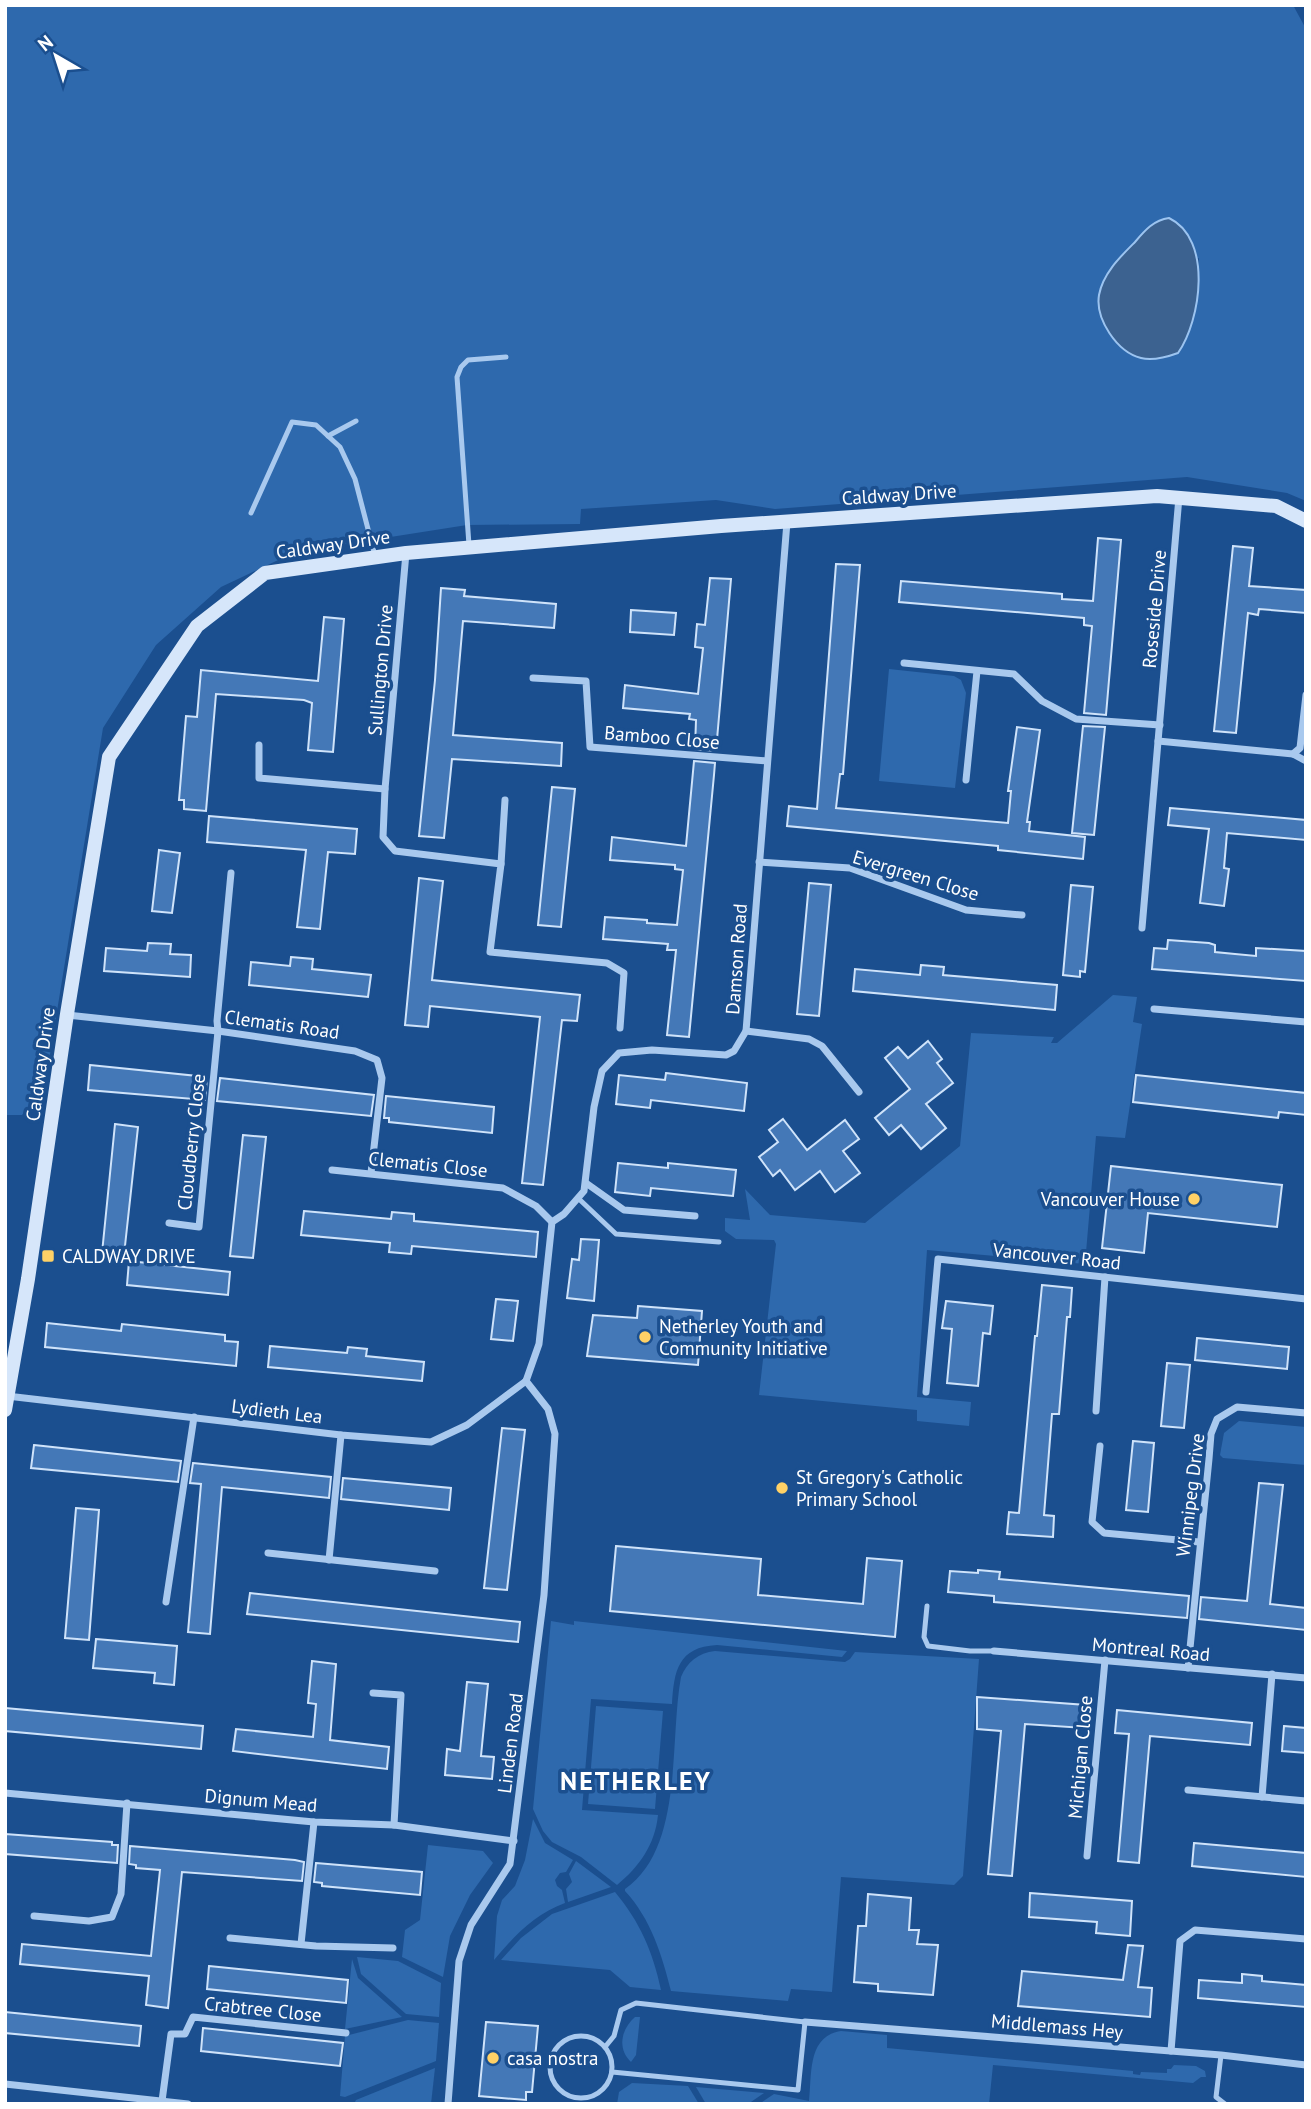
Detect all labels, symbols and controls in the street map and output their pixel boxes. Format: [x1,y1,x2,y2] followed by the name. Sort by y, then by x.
[21,21,91,91] north arrow
[33,30,58,56] text: N
[841,478,957,510] street label: Caldway Drive
[274,524,392,564] street label: Caldway Drive
[1137,549,1171,669] street label: Roseside Drive
[362,603,398,737] street label: Sullington Drive
[603,720,721,754] street label: Bamboo Close
[850,844,982,906] street label: Evergreen Close
[720,903,752,1015] street label: Damson Road
[223,1004,341,1044] street label: Clematis Road
[20,1005,60,1123] street label: Caldway Drive
[172,1072,210,1212] street label: Cloudberry Close
[367,1146,489,1182] street label: Clematis Close
[1040,1187,1180,1211] place label: Vancouver House
[1186,1191,1202,1207] marker: Vancouver House
[991,1237,1122,1275] street label: Vancouver Road
[62,1244,196,1268] place label: CALDWAY DRIVE
[40,1248,56,1264] marker: CALDWAY DRIVE
[659,1314,828,1360] place label: Netherley Youth and Community Initiative
[637,1329,653,1345] marker: Netherley Youth and Community Initiative
[230,1394,324,1428] street label: Lydieth Lea
[1171,1432,1209,1558] street label: Winnipeg Drive
[796,1465,963,1511] place label: St Gregory's Catholic Primary School
[774,1480,790,1496] marker: St Gregory's Catholic Primary School
[1091,1632,1211,1666] street label: Montreal Road
[492,1691,528,1795] street label: Linden Road
[1063,1694,1097,1820] street label: Michigan Close
[560,1764,712,1797] district label: NETHERLEY
[204,1783,318,1817] street label: Dignum Mead
[203,1991,323,2027] street label: Crabtree Close
[990,2008,1124,2044] street label: Middlemass Hey
[507,2046,598,2070] place label: casa nostra
[485,2050,501,2066] marker: casa nostra

